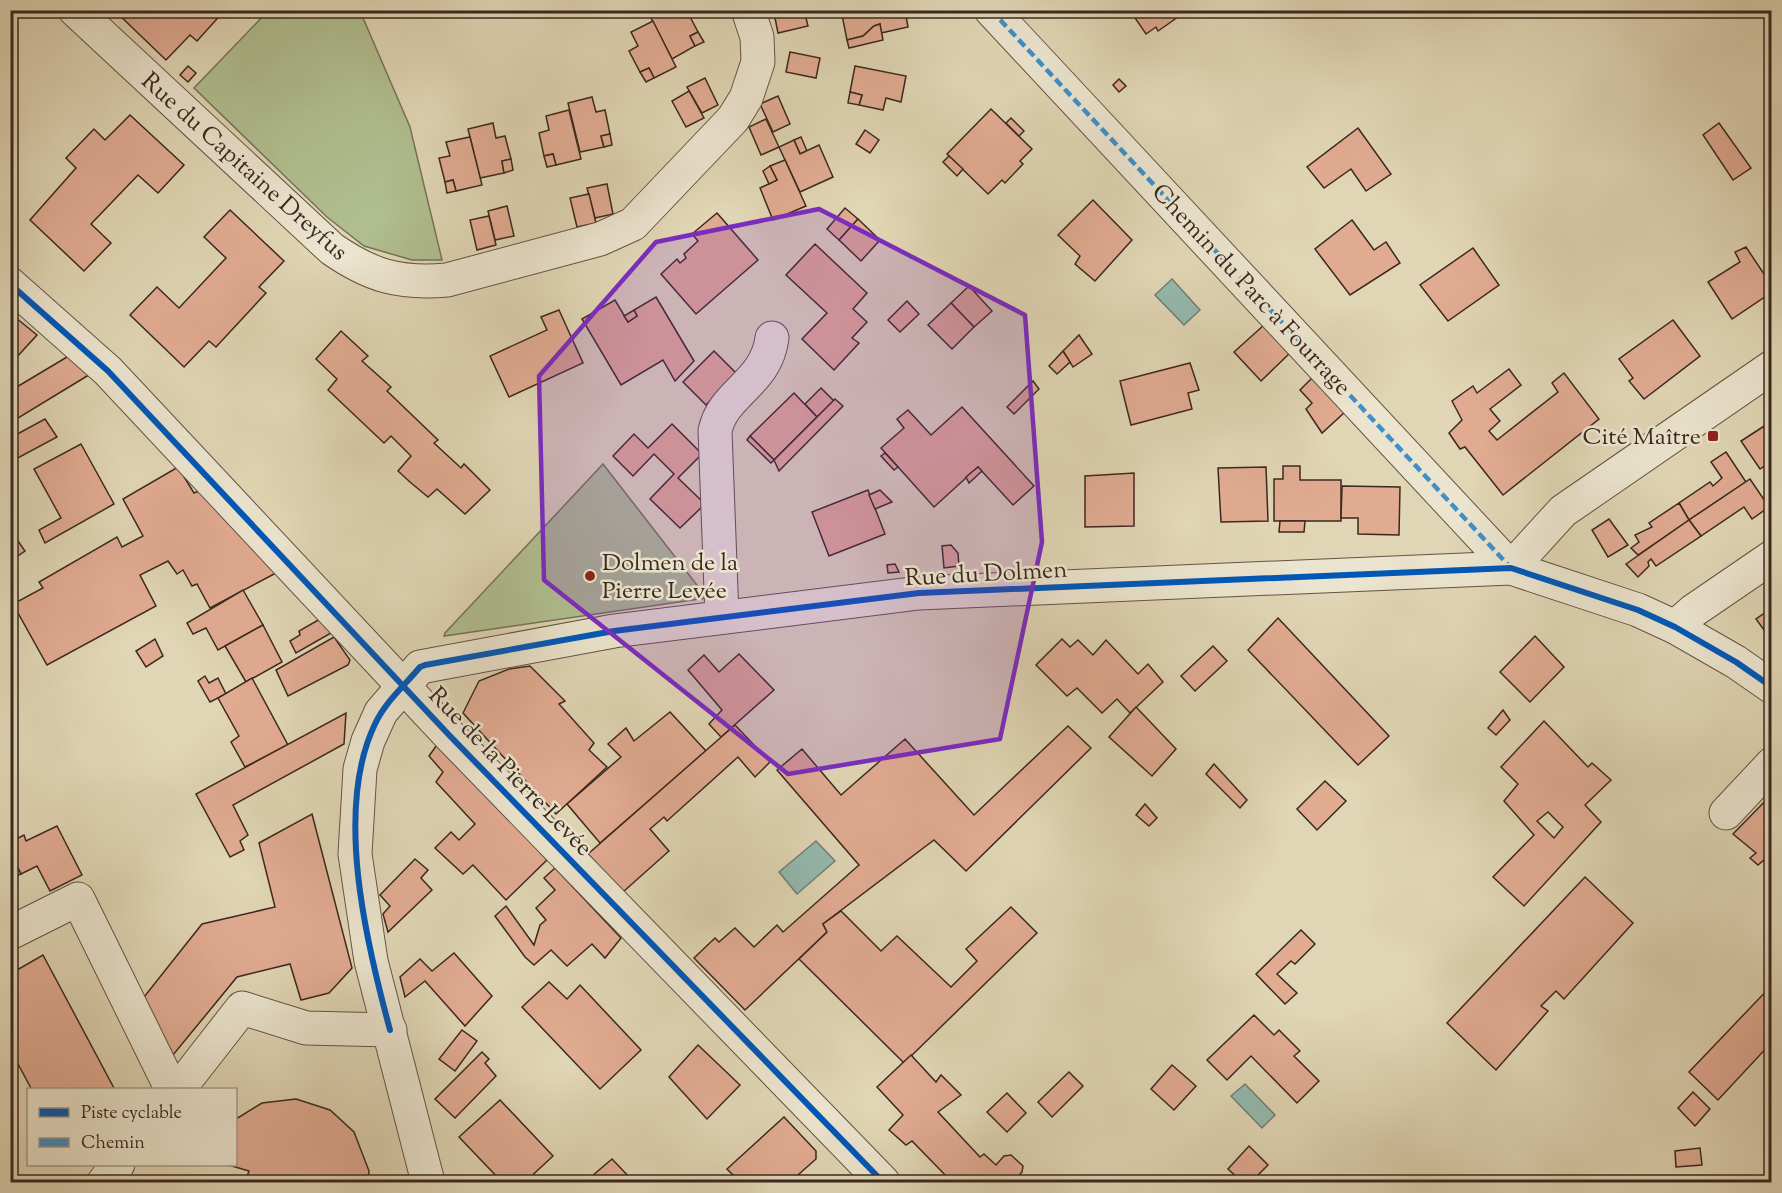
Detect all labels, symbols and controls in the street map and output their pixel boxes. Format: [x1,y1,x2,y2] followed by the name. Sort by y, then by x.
[133,65,354,270] street label: Rue du Capitaine Dreyfus
[1143,177,1358,404] street label: Chemin du Parc à Fourrage
[1583,421,1701,455] place label: Cité Maître
[1706,429,1720,443] marker: Cité Maître
[602,547,738,609] place label: Dolmen de la Pierre Levée
[904,554,1068,596] street label: Rue du Dolmen
[583,569,597,583] marker: Dolmen de la Pierre Levée
[420,680,600,865] street label: Rue de la Pierre Levée
[27,1088,237,1166] legend
[81,1101,182,1127] text: Piste cyclable
[81,1131,145,1157] text: Chemin

